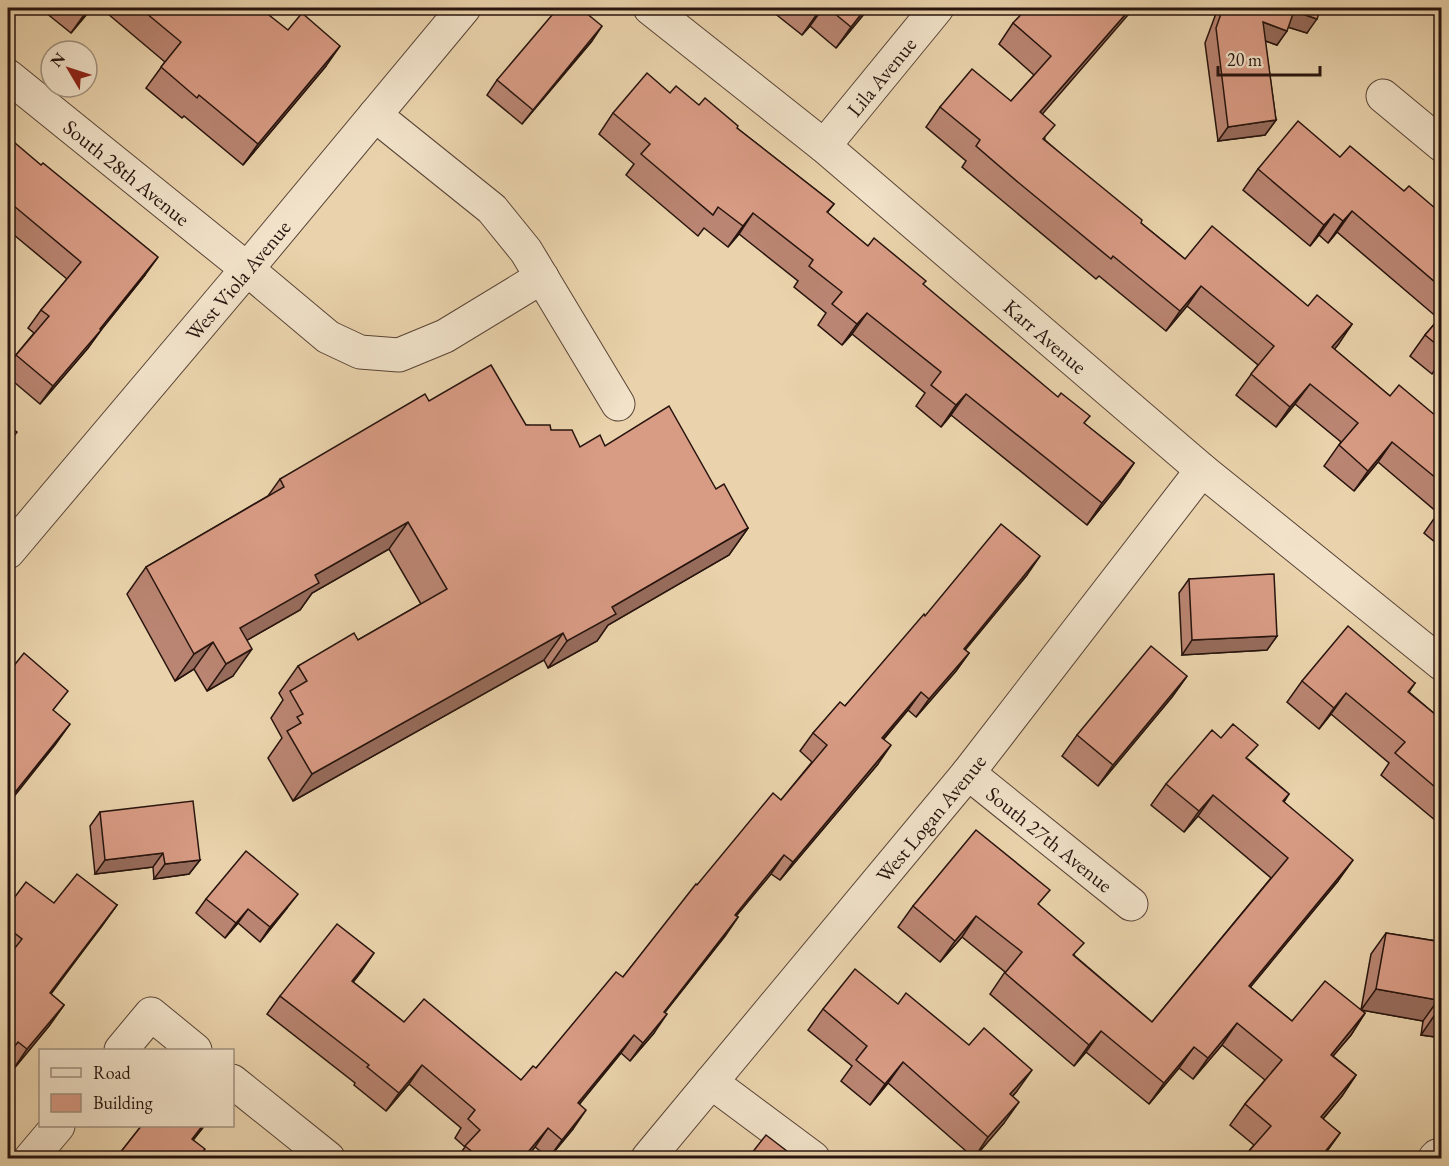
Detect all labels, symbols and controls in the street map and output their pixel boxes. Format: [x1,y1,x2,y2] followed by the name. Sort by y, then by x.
[840,31,922,122] street label: Lila Avenue
[39,39,99,99] north arrow
[1218,39,1320,77] scale bar
[45,48,70,72] text: N
[1227,48,1262,71] text: 20 m
[58,113,196,231] street label: South 28th Avenue
[179,214,296,346] street label: West Viola Avenue
[998,293,1093,379] street label: Karr Avenue
[869,748,991,888] street label: West Logan Avenue
[981,780,1119,898] street label: South 27th Avenue
[39,1049,234,1127] legend
[93,1061,132,1084] text: Road
[93,1091,153,1114] text: Building

